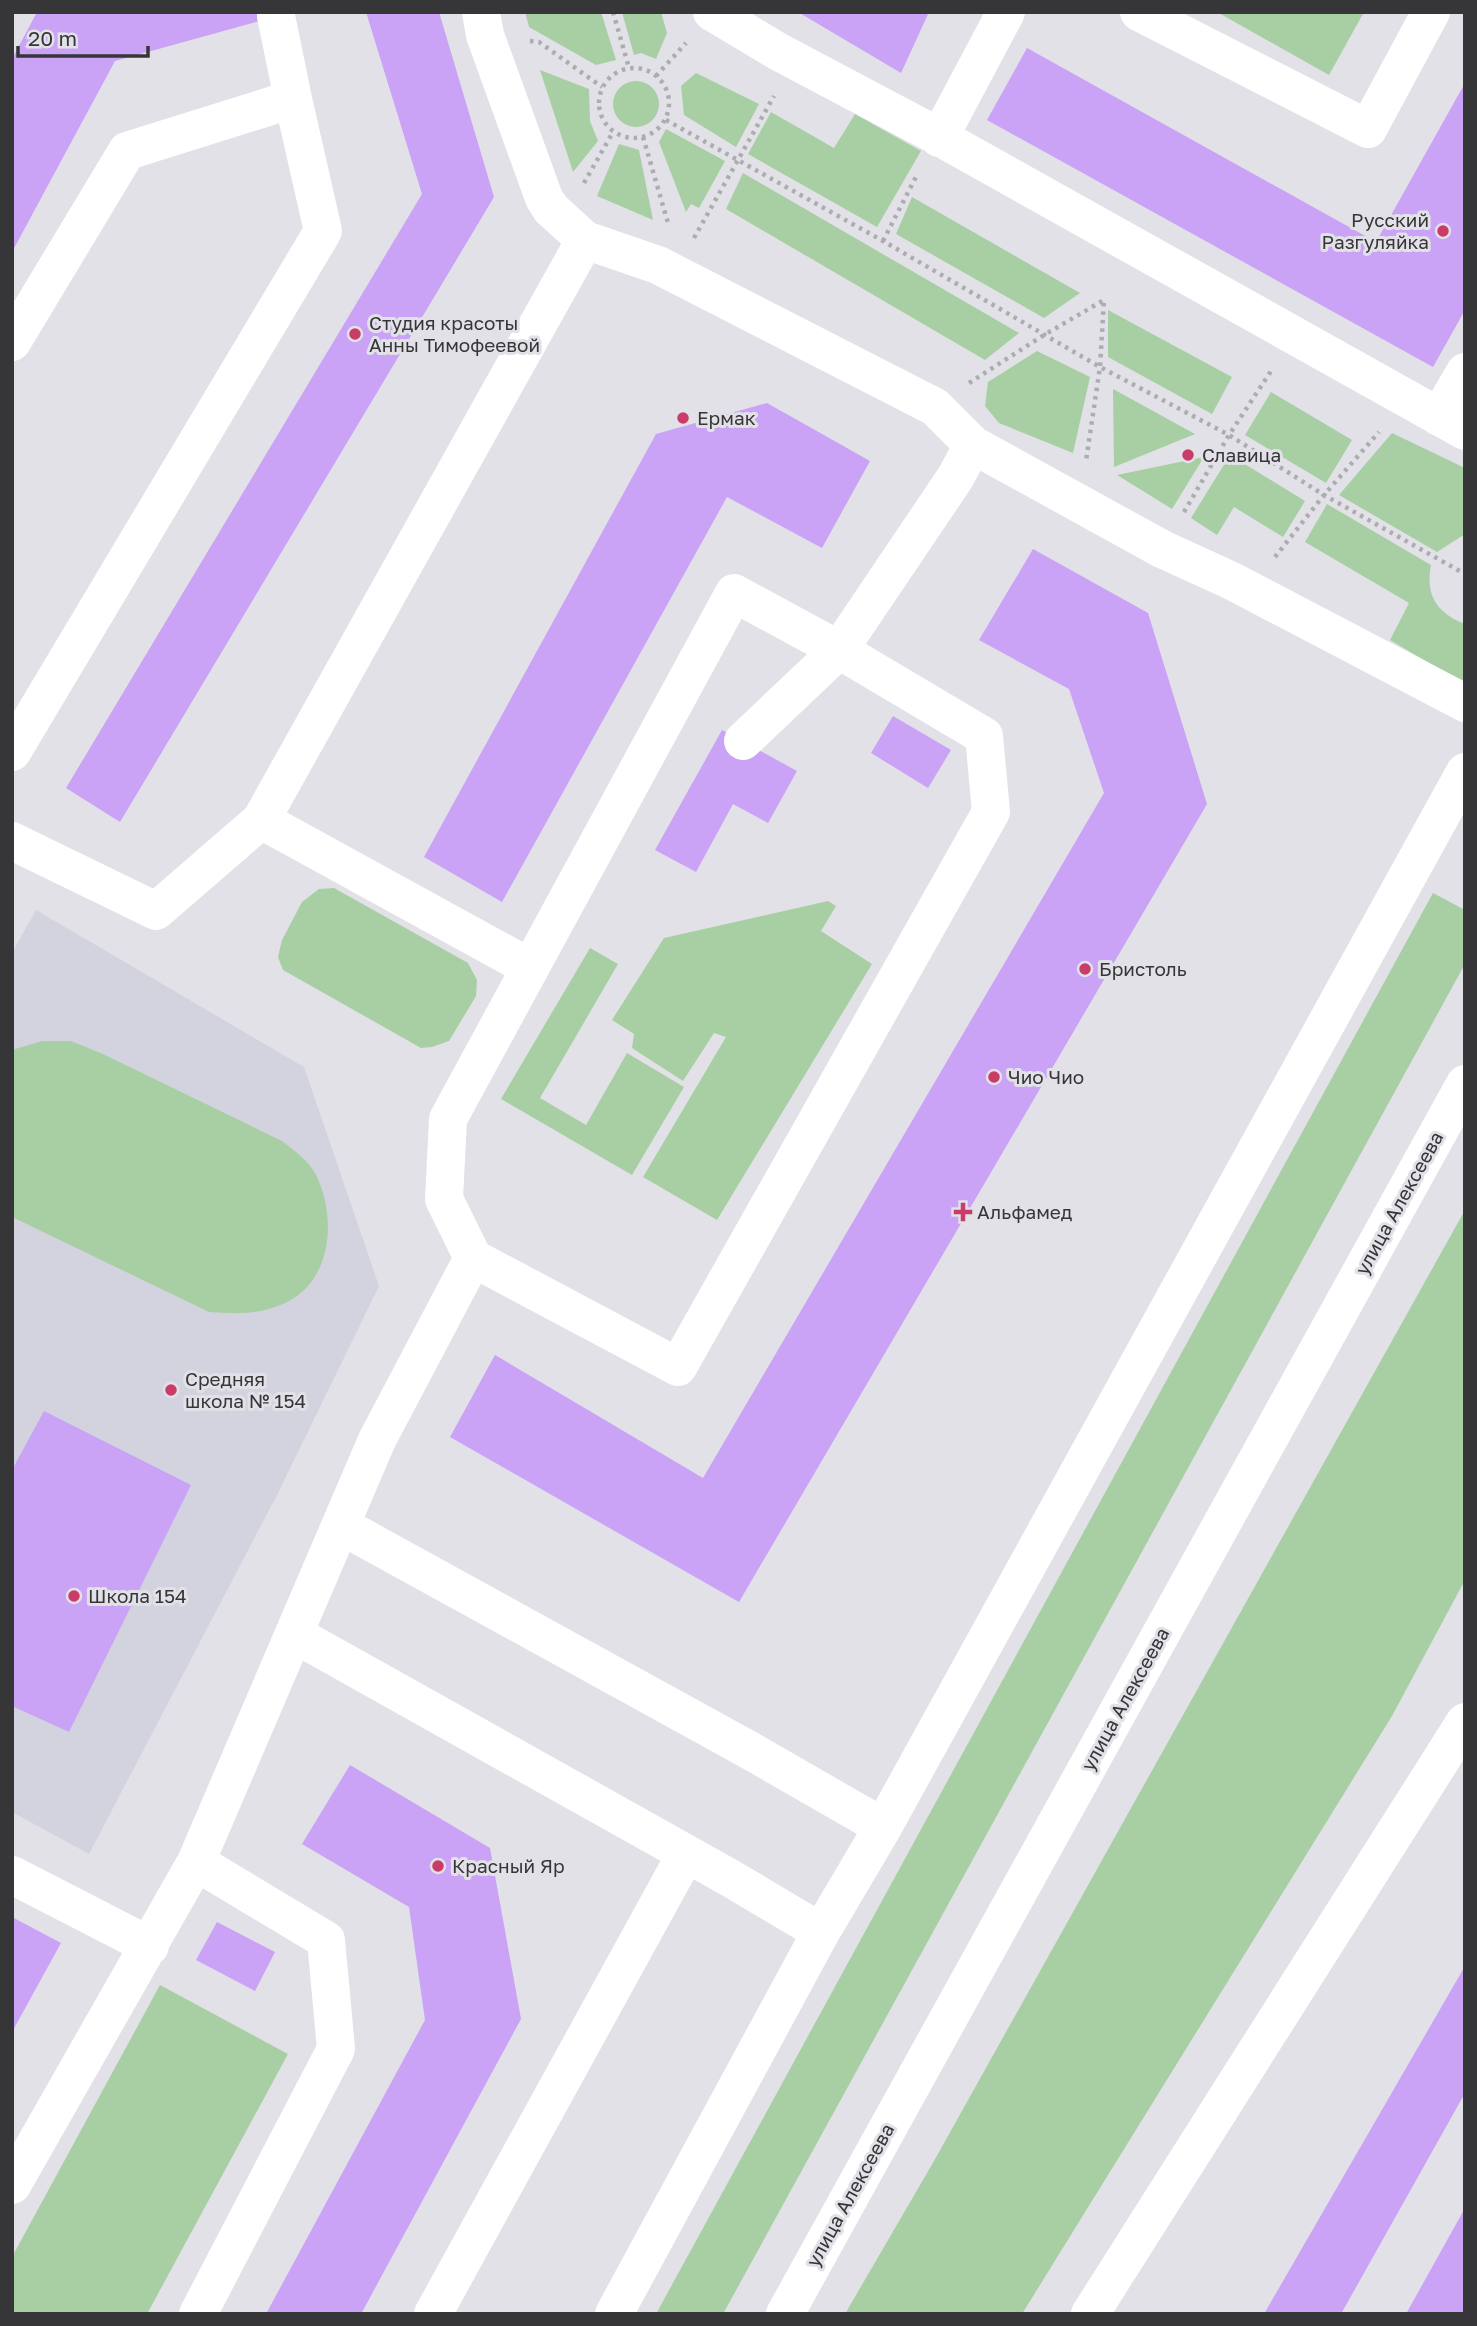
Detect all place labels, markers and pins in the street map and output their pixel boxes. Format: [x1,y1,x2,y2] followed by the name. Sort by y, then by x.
[1321,208,1429,253] place label: Русский Разгуляйка
[1435,223,1451,239] marker: Русский Разгуляйка
[369,311,540,356] place label: Студия красоты Анны Тимофеевой
[347,326,363,342] marker: Студия красоты Анны Тимофеевой
[697,406,756,429] place label: Ермак
[675,410,691,426] marker: Ермак
[1202,443,1281,466] place label: Славица
[1180,447,1196,463] marker: Славица
[1099,957,1187,980] place label: Бристоль
[1077,961,1093,977] marker: Бристоль
[1008,1065,1084,1088] place label: Чио Чио
[986,1069,1002,1085] marker: Чио Чио
[977,1200,1073,1223] place label: Альфамед
[955,1204,971,1220] marker: Альфамед
[185,1367,306,1412] place label: Средняя школа № 154
[163,1382,179,1398] marker: Средняя школа № 154
[88,1584,187,1607] place label: Школа 154
[66,1588,82,1604] marker: Школа 154
[452,1854,565,1877] place label: Красный Яр
[430,1858,446,1874] marker: Красный Яр

